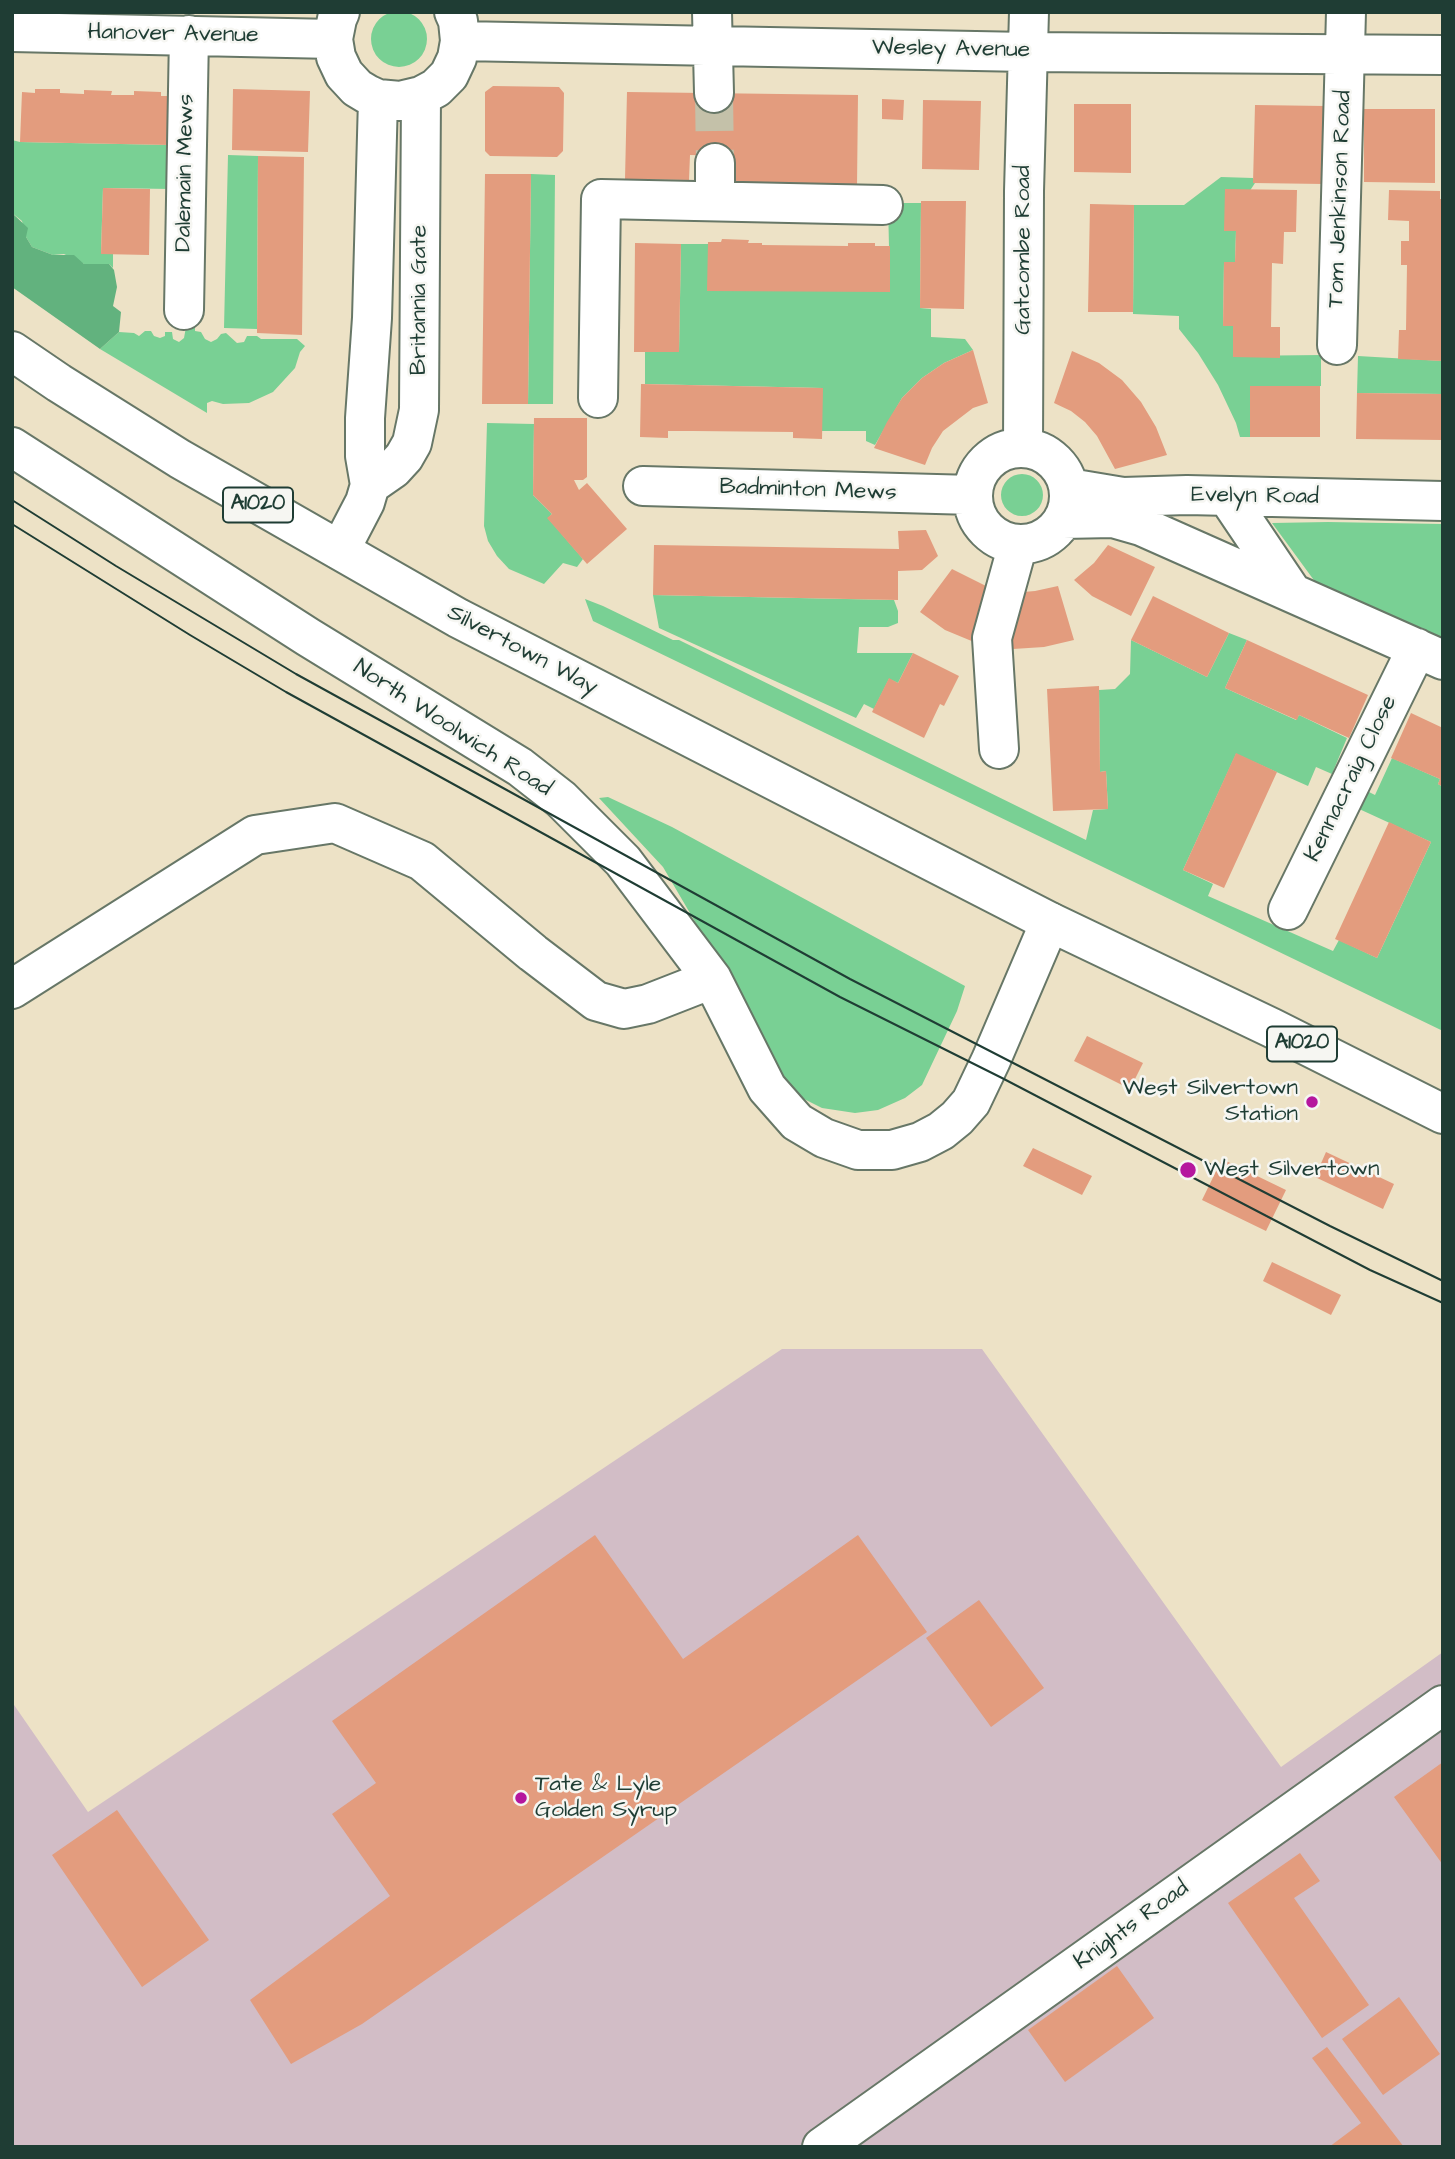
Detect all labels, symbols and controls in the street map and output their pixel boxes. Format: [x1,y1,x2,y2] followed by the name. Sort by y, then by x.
[87,20,259,50] street label: Hanover Avenue
[872,35,1030,65] street label: Wesley Avenue
[1323,90,1359,308] street label: Tom Jenkinson Road
[171,94,201,252] street label: Dalemain Mews
[1010,165,1038,335] street label: Gatcombe Road
[406,225,434,375] street label: Britannia Gate
[719,474,897,508] street label: Badminton Mews
[1191,482,1319,512] street label: Evelyn Road
[223,488,293,522] road number: A1020
[442,600,602,702] street label: Silvertown Way
[348,654,556,804] street label: North Woolwich Road
[1300,691,1404,867] street label: Kennacraig Close
[1267,1026,1337,1062] road number: A1020
[1123,1075,1298,1129] place label: West Silvertown Station
[1304,1094,1320,1110] marker: West Silvertown Station
[1204,1156,1379,1184] place label: West Silvertown
[1178,1160,1198,1180] marker: West Silvertown
[535,1771,677,1825] place label: Tate & Lyle Golden Syrup
[513,1790,529,1806] marker: Tate & Lyle Golden Syrup
[1069,1875,1195,1977] street label: Knights Road

